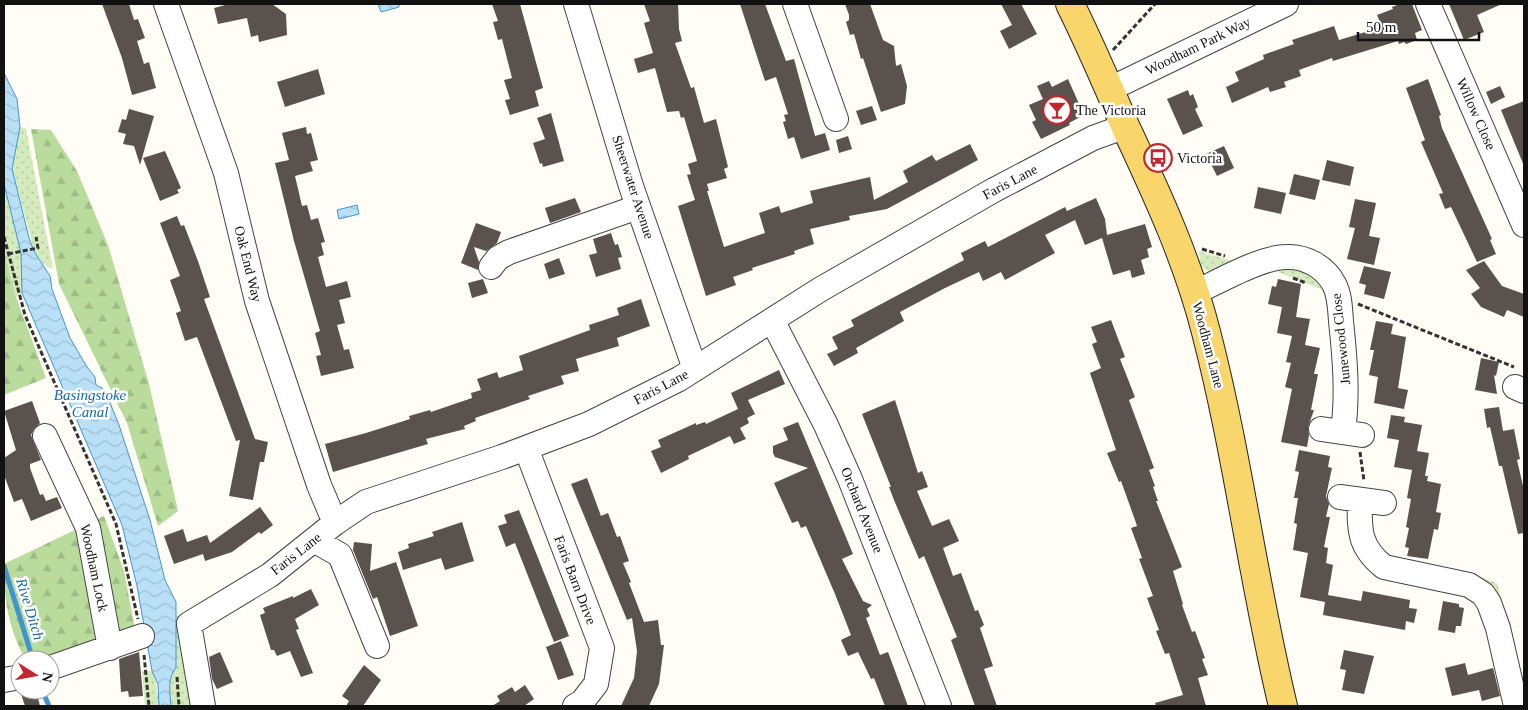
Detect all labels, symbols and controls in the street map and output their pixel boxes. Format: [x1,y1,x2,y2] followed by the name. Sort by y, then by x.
[1358,10,1479,42] scale bar
[1143,14,1253,78] street label: Woodham Park Way
[1366,19,1397,35] text: 50 m
[1454,76,1498,152] street label: Willow Close
[1042,95,1072,125] bar icon: The Victoria
[1076,103,1147,118] place label: The Victoria
[609,133,657,241] street label: Sheerwater Avenue
[1143,143,1173,173] bus stop icon: Victoria
[1177,151,1223,166] place label: Victoria
[980,161,1040,203] street label: Faris Lane
[231,224,265,304] street label: Oak End Way
[1329,292,1353,386] street label: Junewood Close
[1189,300,1227,390] street label: Woodham Lane
[631,366,691,408] street label: Faris Lane
[54,387,127,420] water label: Basingstoke Canal
[838,465,886,555] street label: Orchard Avenue
[77,523,111,613] street label: Woodham Lock
[268,530,324,578] street label: Faris Lane
[551,533,599,627] street label: Faris Barn Drive
[13,575,47,642] water label: Rive Ditch
[10,650,60,700] north arrow
[39,671,56,684] text: N

